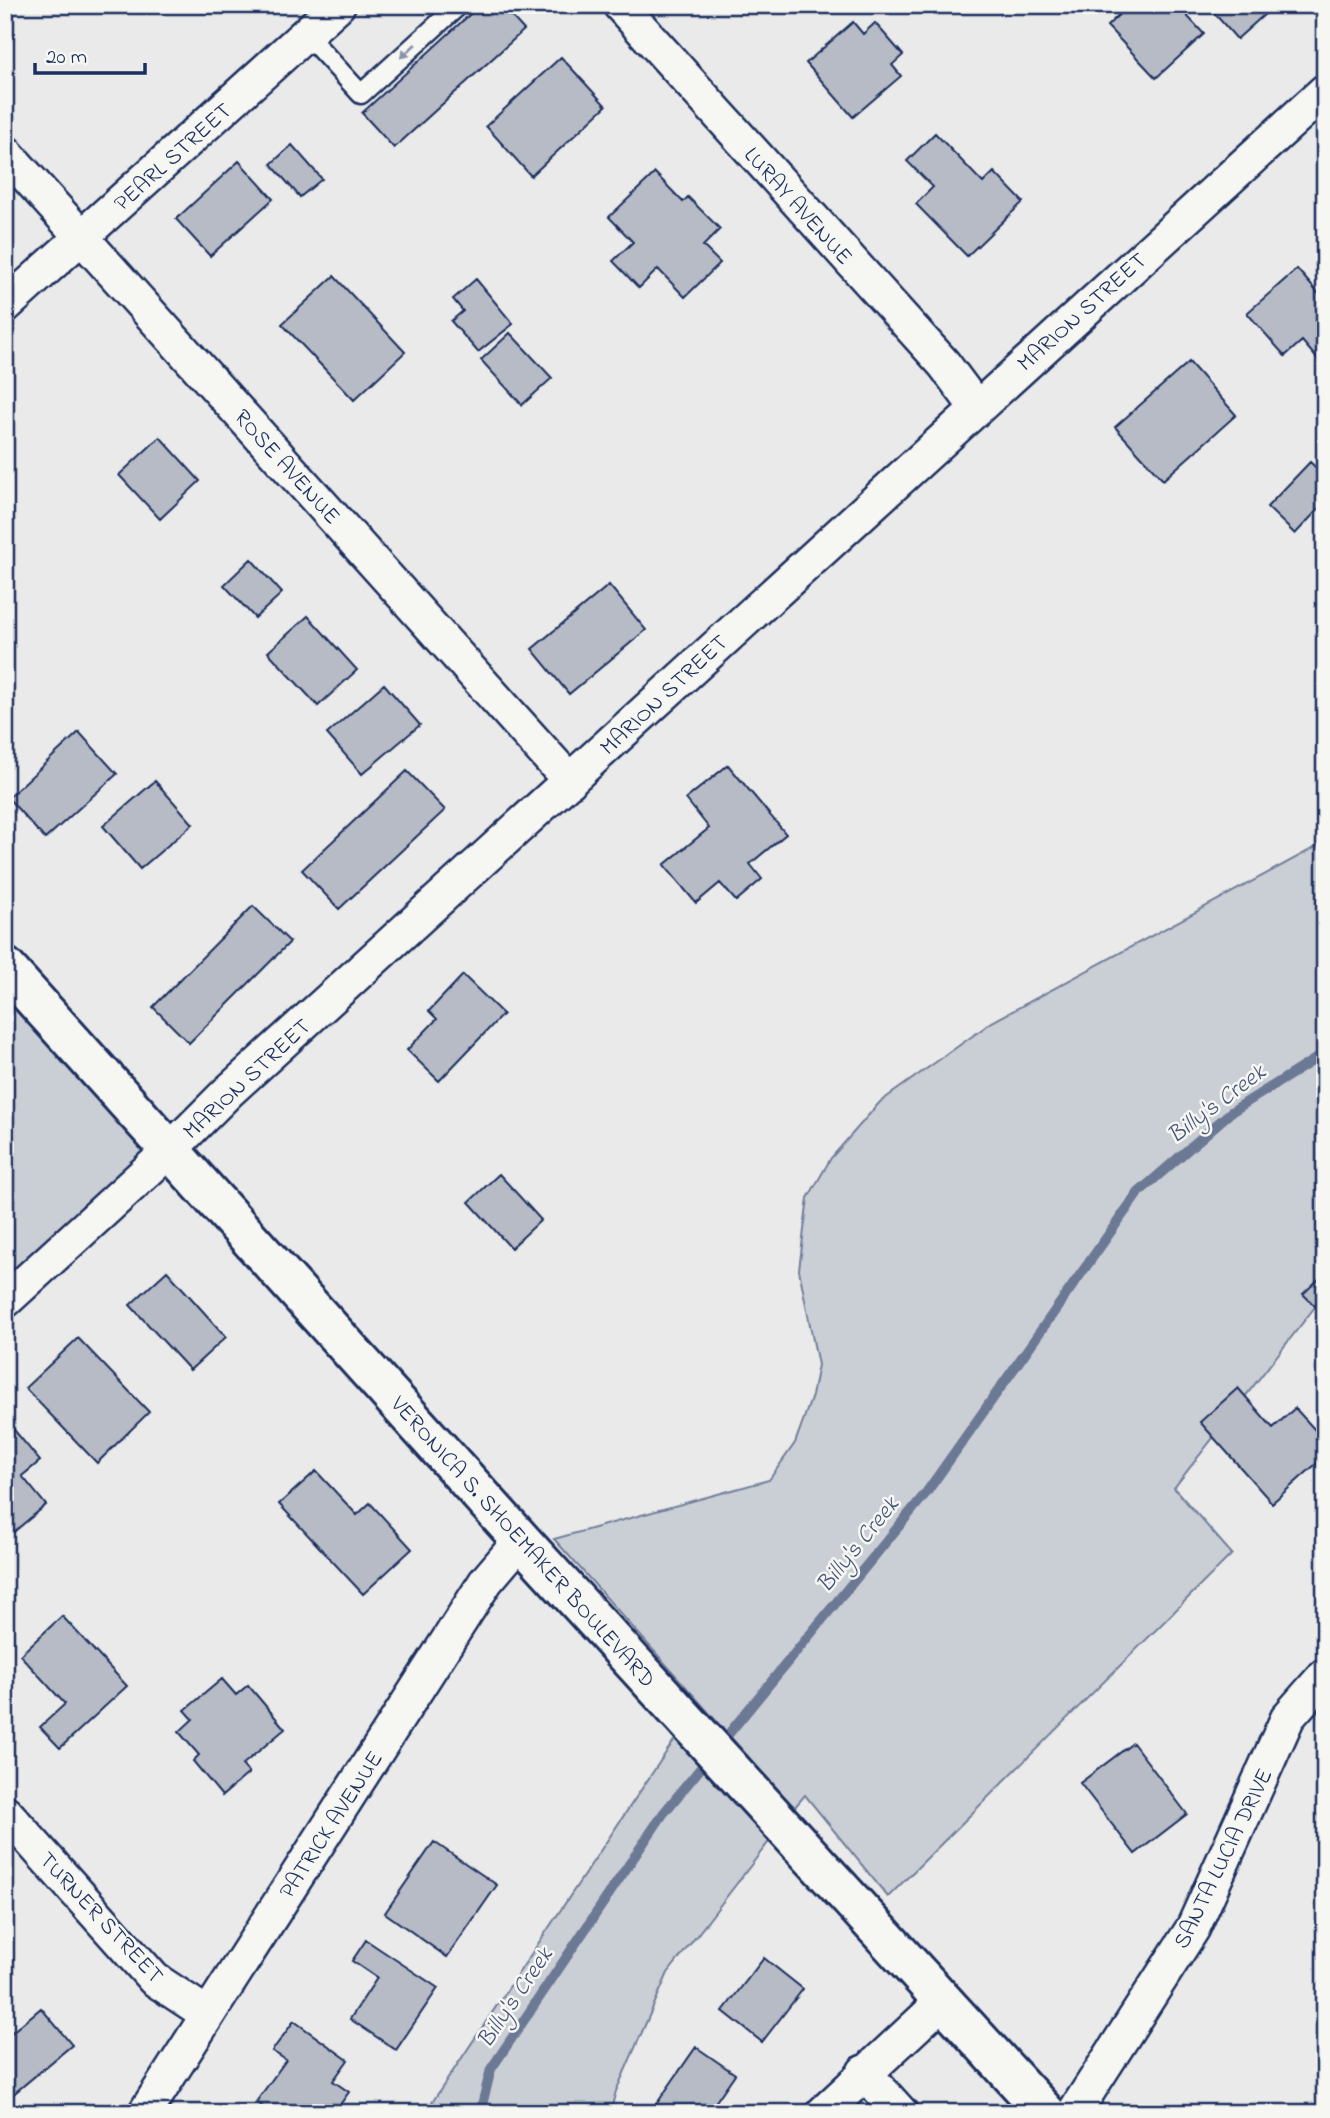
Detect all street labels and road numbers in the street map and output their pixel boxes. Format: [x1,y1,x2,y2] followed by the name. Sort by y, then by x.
[107,96,240,220] street label: PEARL STREET
[735,140,859,273] street label: LURAY AVENUE
[1011,246,1155,380] street label: MARION STREET
[225,403,347,533] street label: ROSE AVENUE
[593,628,736,764] street label: MARION STREET
[176,1012,319,1148] street label: MARION STREET
[381,1389,662,1696] street label: VERONICA S. SHOEMAKER BOULEVARD
[272,1745,392,1906] street label: PATRICK AVENUE
[1166,1763,1282,1955] street label: SANTA LUCIA DRIVE
[30,1845,170,1992] street label: TURNER STREET

